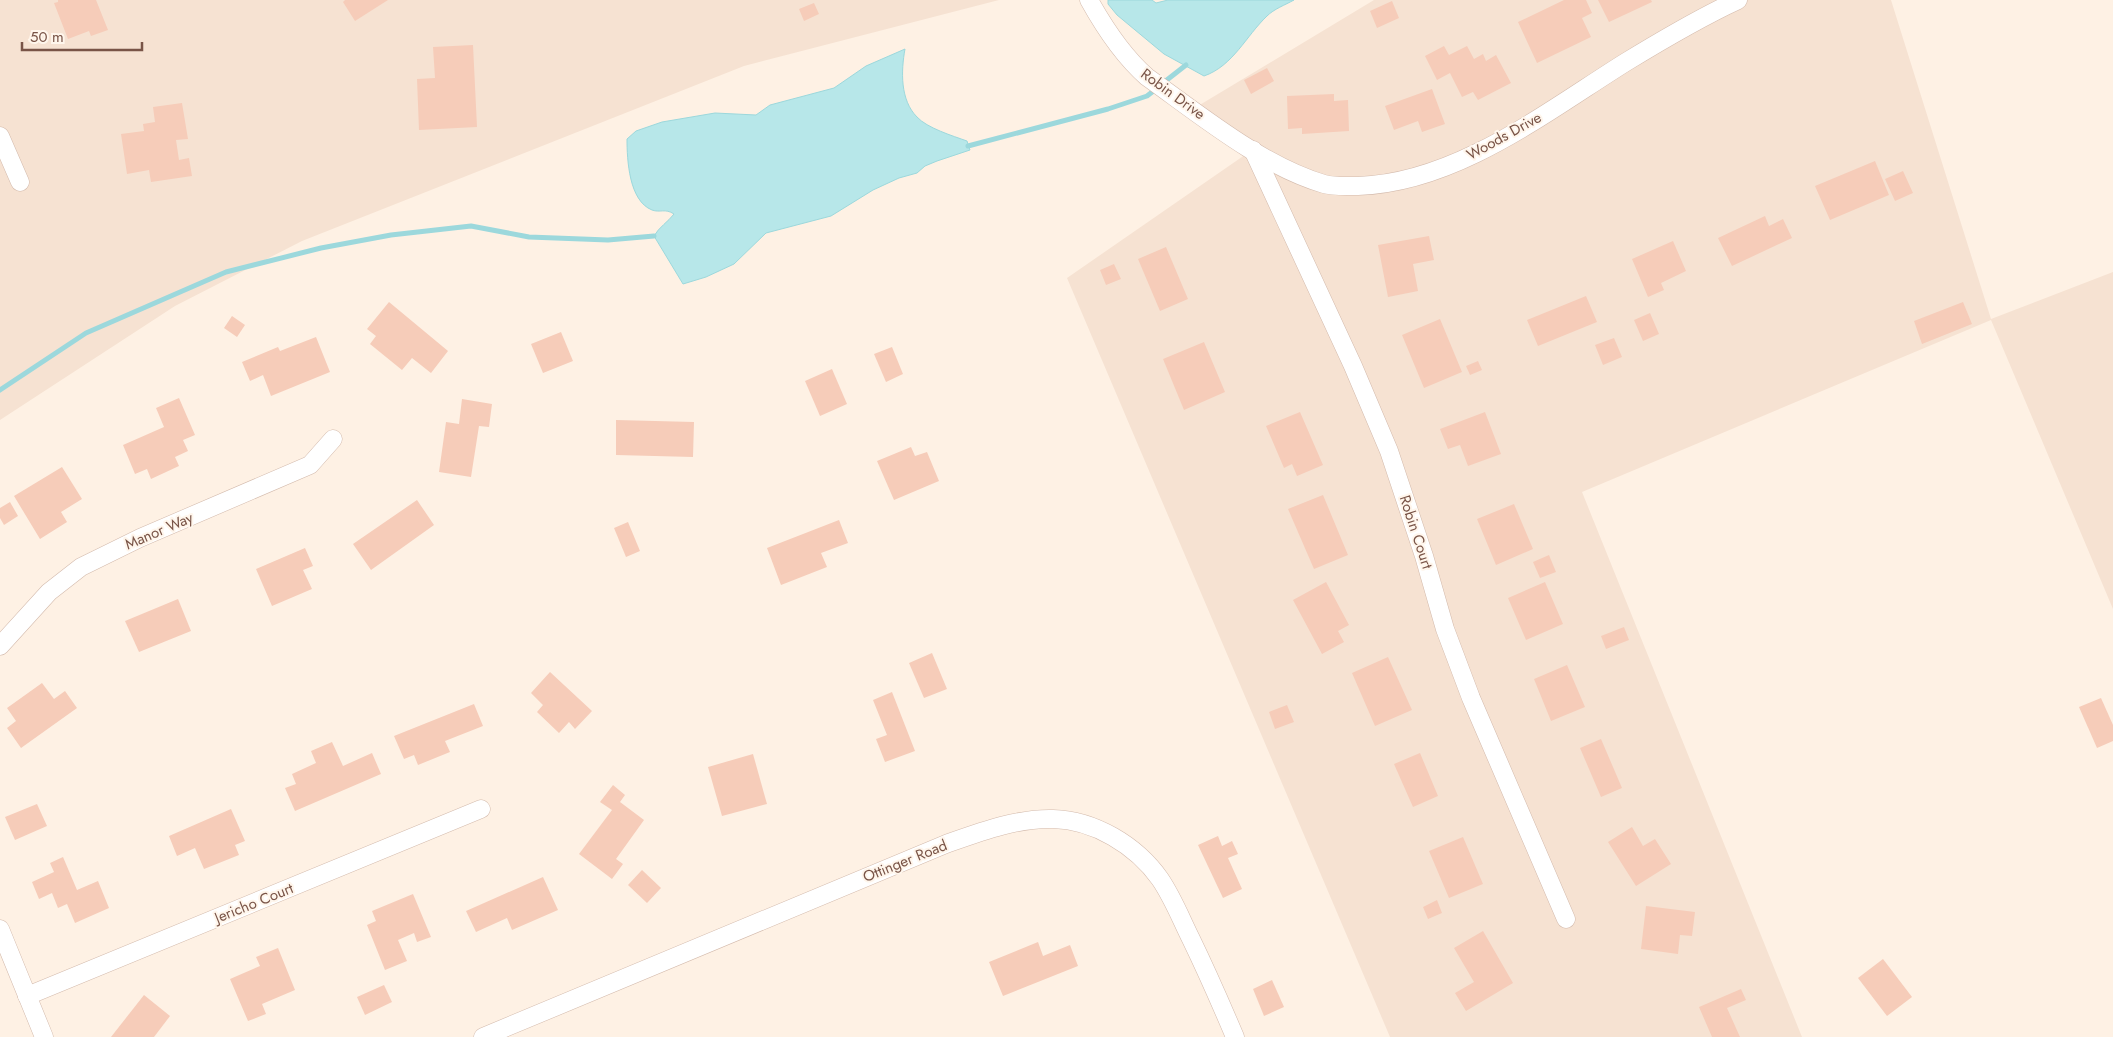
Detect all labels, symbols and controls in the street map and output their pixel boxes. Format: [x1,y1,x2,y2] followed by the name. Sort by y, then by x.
[22,20,142,52] scale bar
[30,26,64,48] text: 50 m
[1136,63,1210,125] street label: Robin Drive
[1463,106,1546,166] street label: Woods Drive
[1394,492,1438,572] street label: Robin Court
[121,507,197,555] street label: Manor Way
[860,834,950,888] street label: Ottinger Road
[209,877,297,930] street label: Jericho Court

